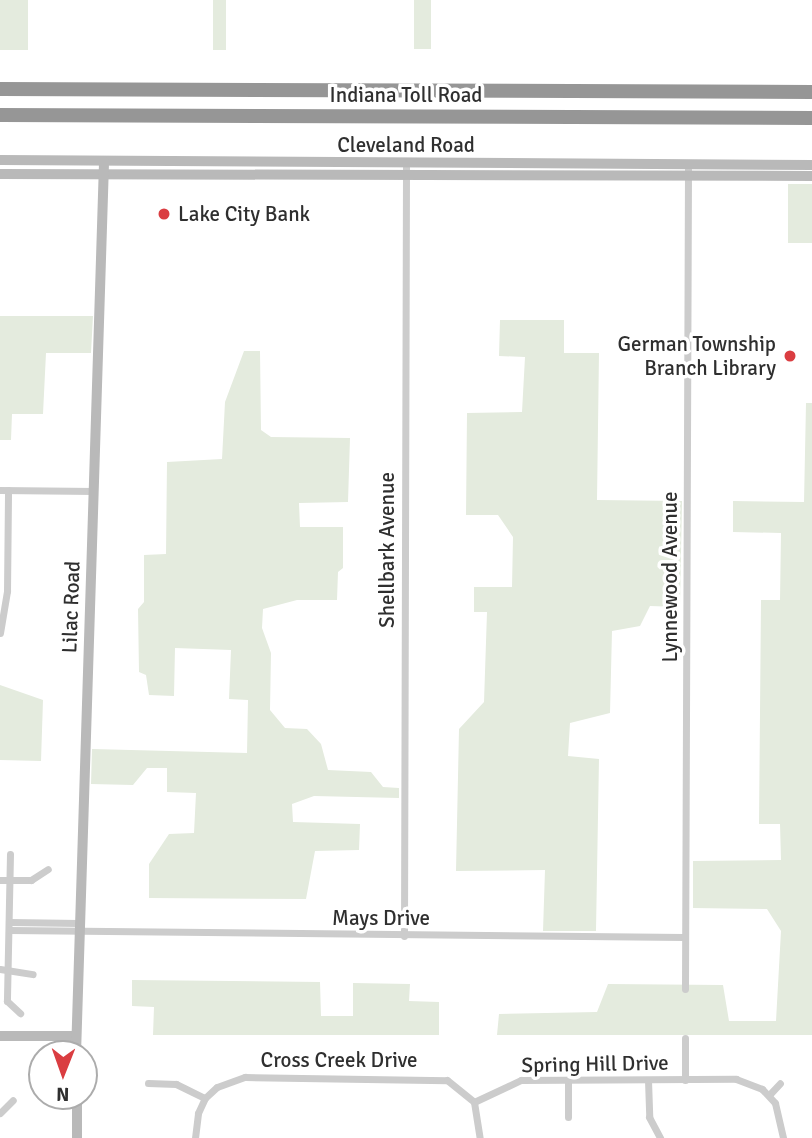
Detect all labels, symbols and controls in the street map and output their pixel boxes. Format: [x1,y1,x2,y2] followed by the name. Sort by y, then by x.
[330,82,482,108] street label: Indiana Toll Road
[337,132,475,158] street label: Cleveland Road
[178,201,310,227] place label: Lake City Bank
[156,206,172,222] marker: Lake City Bank
[617,331,776,381] place label: German Township Branch Library
[782,348,798,364] marker: German Township Branch Library
[374,472,400,628] street label: Shellbark Avenue
[657,491,683,663] street label: Lynnewood Avenue
[57,560,85,654] street label: Lilac Road
[332,905,430,931] street label: Mays Drive
[28,1040,98,1110] north arrow
[260,1047,418,1073] street label: Cross Creek Drive
[521,1050,669,1078] street label: Spring Hill Drive
[56,1082,69,1106] text: N

